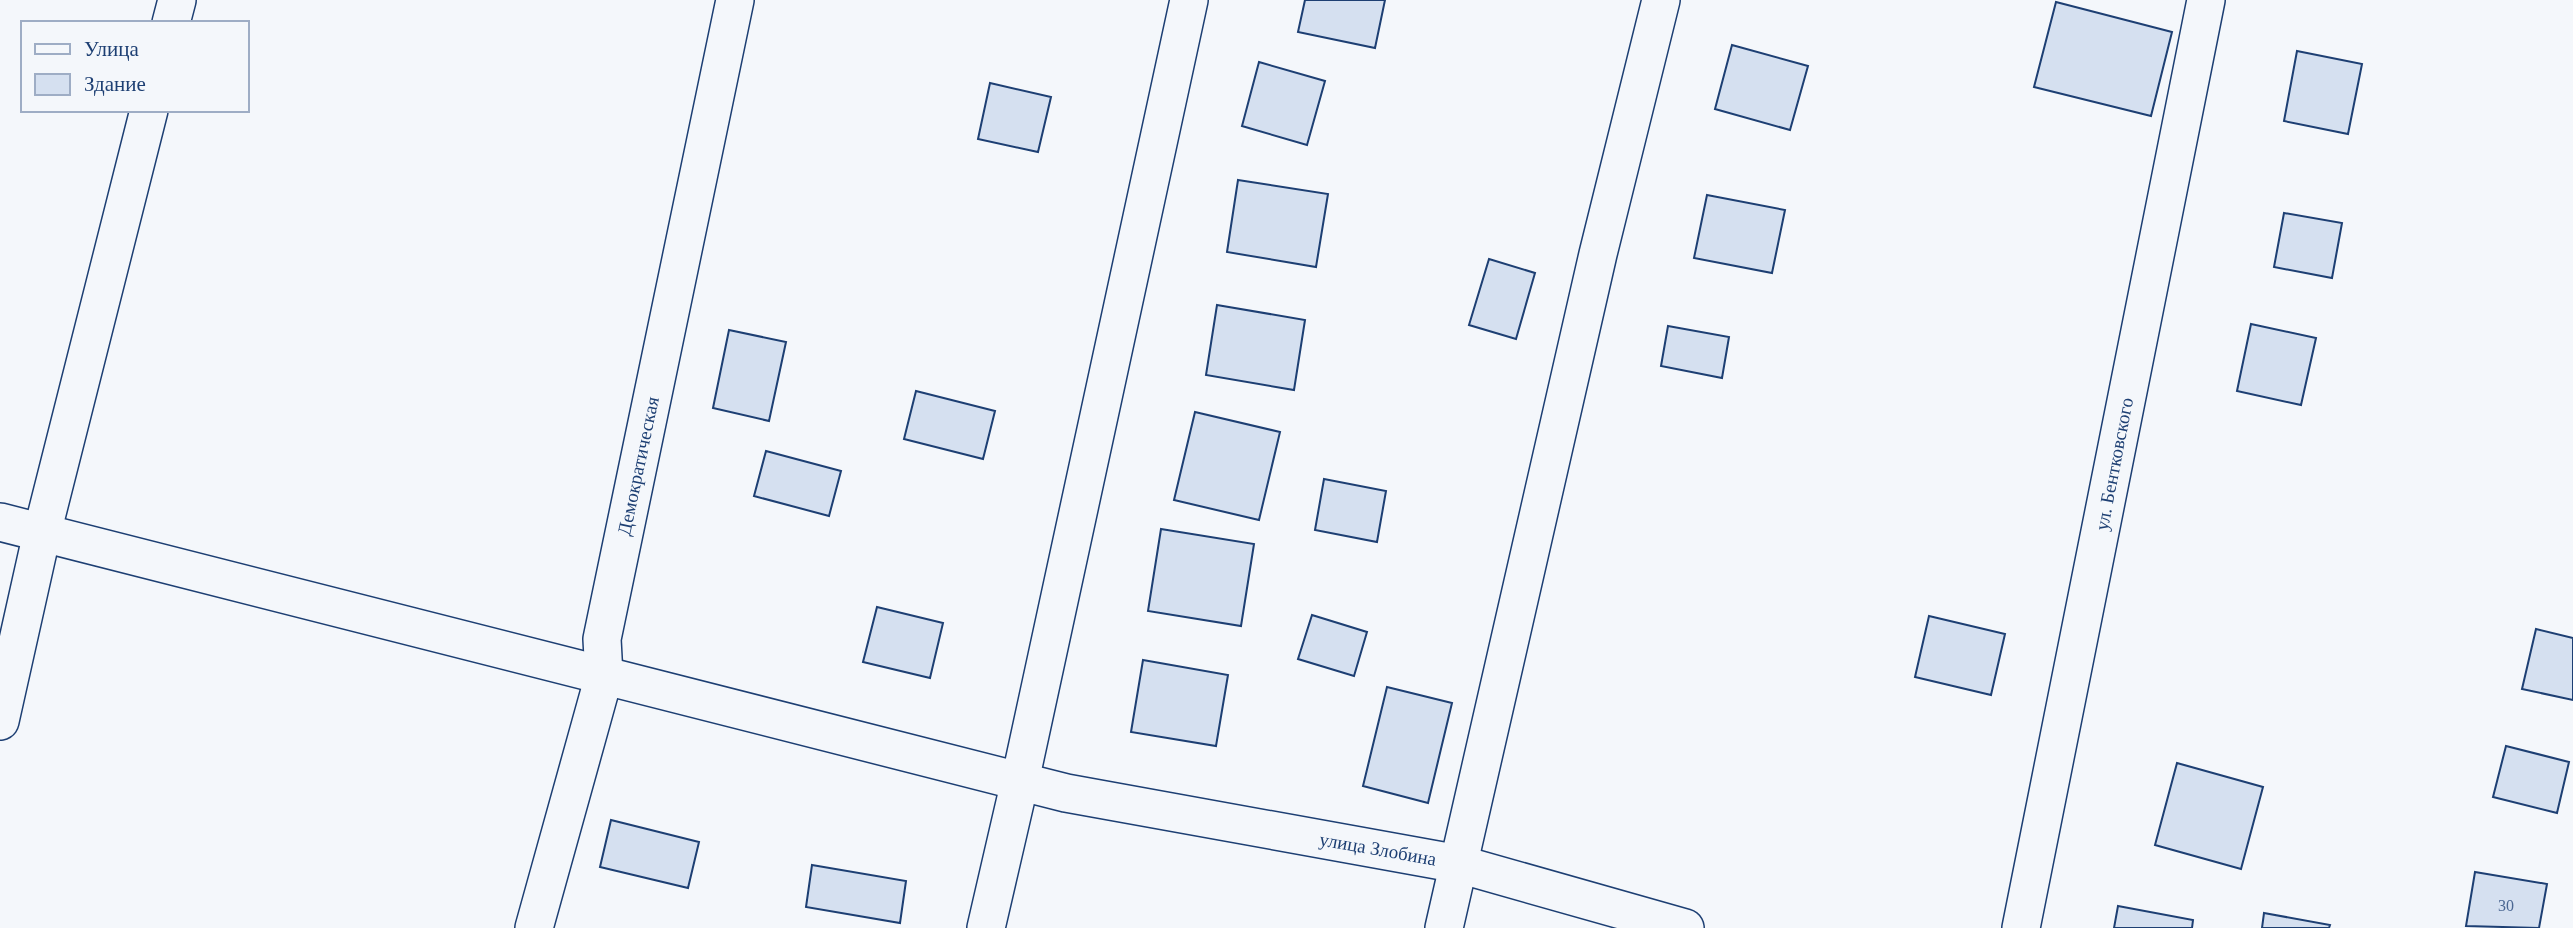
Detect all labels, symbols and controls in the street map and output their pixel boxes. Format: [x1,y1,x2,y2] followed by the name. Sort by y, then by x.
[21,21,248,112] legend
[84,37,139,61] text: Улица
[84,72,146,96] text: Здание
[613,394,663,537] street label: Демократическая
[2091,396,2137,532] street label: ул. Бентковского
[1318,828,1439,870] street label: улица Злобина
[2498,897,2514,914] house number: 30

